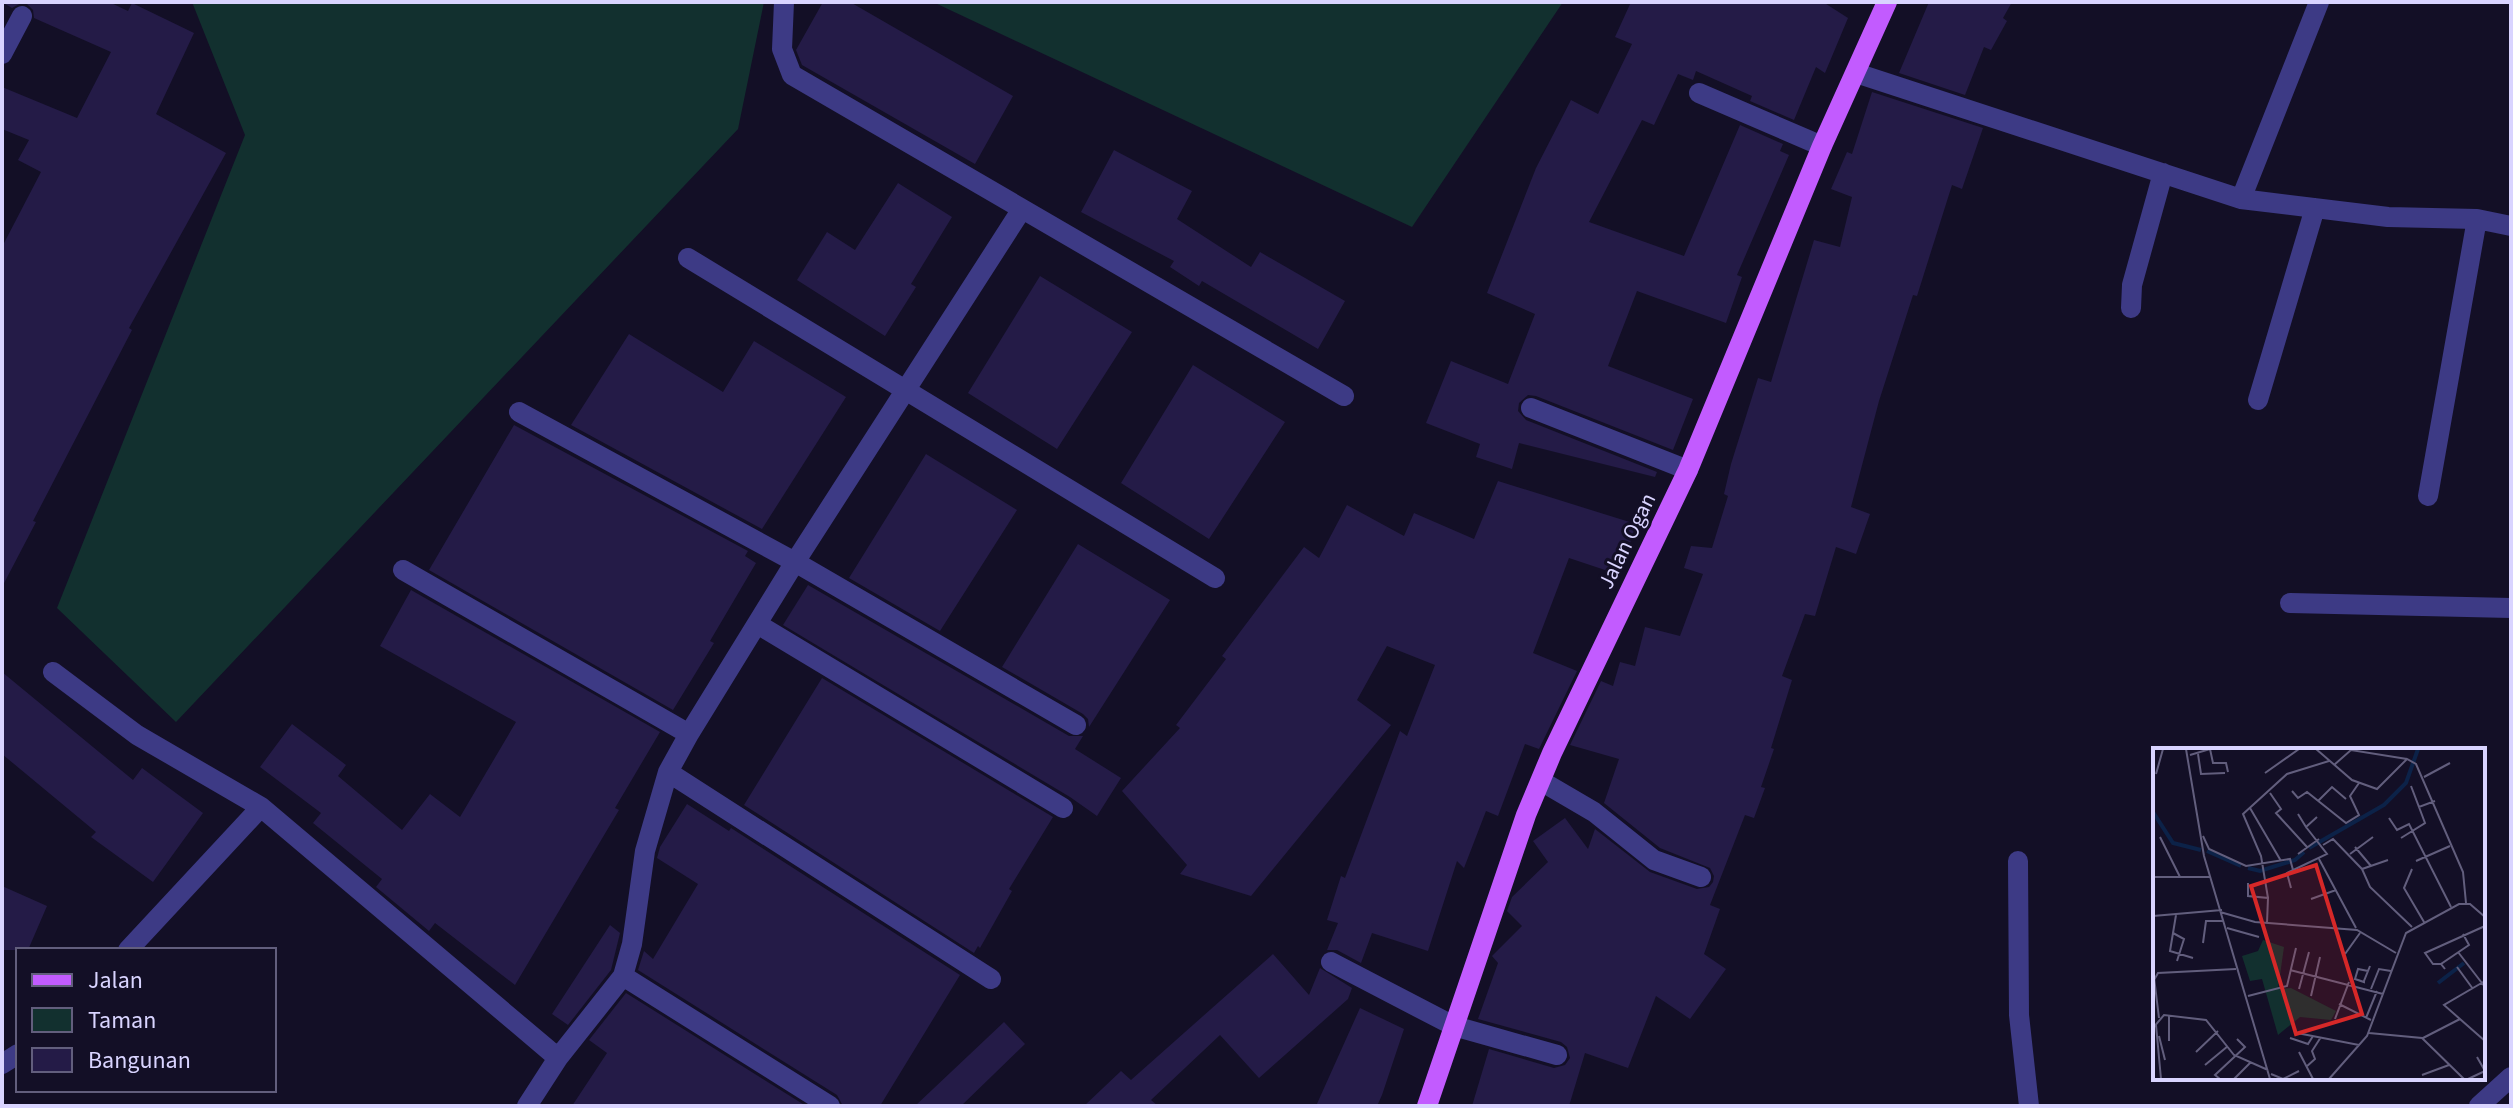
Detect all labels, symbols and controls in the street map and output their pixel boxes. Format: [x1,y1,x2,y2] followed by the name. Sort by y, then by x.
[1590,488,1664,594] street label: Jalan Ogan
[2153,748,2485,1080] inset map
[16,948,276,1092] legend
[88,963,143,998] text: Jalan
[88,1003,156,1038] text: Taman
[88,1043,191,1078] text: Bangunan

